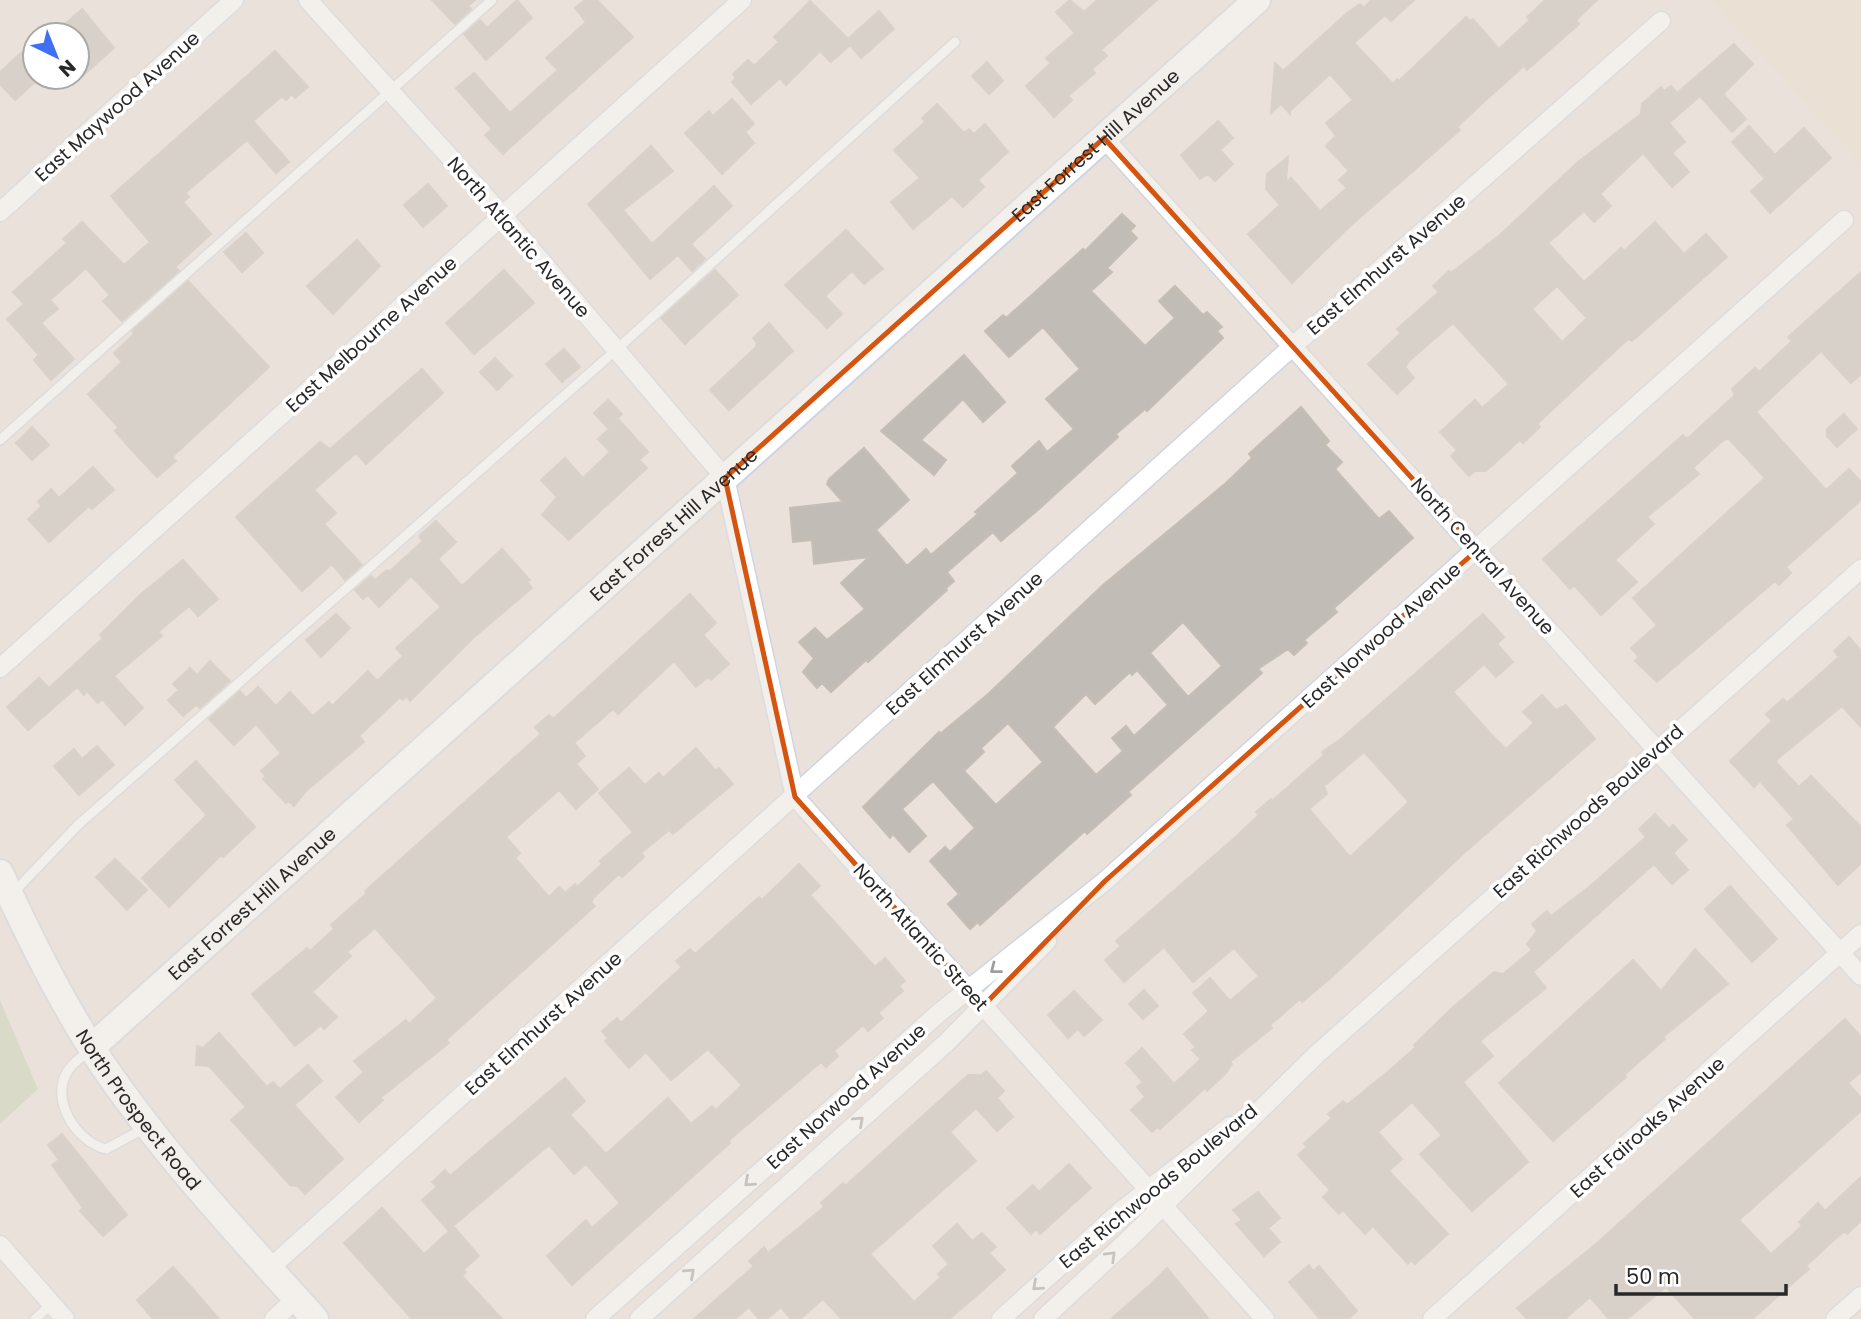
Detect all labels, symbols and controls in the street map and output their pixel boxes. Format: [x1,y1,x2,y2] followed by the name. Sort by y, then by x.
[21,21,91,91] north arrow
[29,25,206,188] street label: East Maywood Avenue
[53,53,82,83] text: N
[1006,63,1186,229] street label: East Forrest Hill Avenue
[441,151,596,324] street label: North Atlantic Avenue
[1301,188,1472,341] street label: East Elmhurst Avenue
[280,250,463,419] street label: East Melbourne Avenue
[584,442,764,608] street label: East Forrest Hill Avenue
[1405,472,1561,641] street label: North Central Avenue
[1296,556,1467,714] street label: East Norwood Avenue
[880,565,1049,721] street label: East Elmhurst Avenue
[1487,718,1690,904] street label: East Richwoods Boulevard
[162,821,342,987] street label: East Forrest Hill Avenue
[847,858,994,1017] street label: North Atlantic Street
[459,945,628,1101] street label: East Elmhurst Avenue
[990,961,1003,974] one-way arrow
[761,1017,932,1175] street label: East Norwood Avenue
[69,1024,207,1196] street label: North Prospect Road
[1564,1050,1731,1204] street label: East Fairoaks Avenue
[1053,1098,1263,1275] street label: East Richwoods Boulevard
[851,1117,864,1129] one-way arrow
[744,1174,757,1186] one-way arrow
[1103,1252,1116,1265] one-way arrow
[1616,1252,1786,1296] scale bar
[1626,1262,1680,1291] text: 50 m
[682,1269,695,1282] one-way arrow
[1032,1278,1045,1290] one-way arrow

